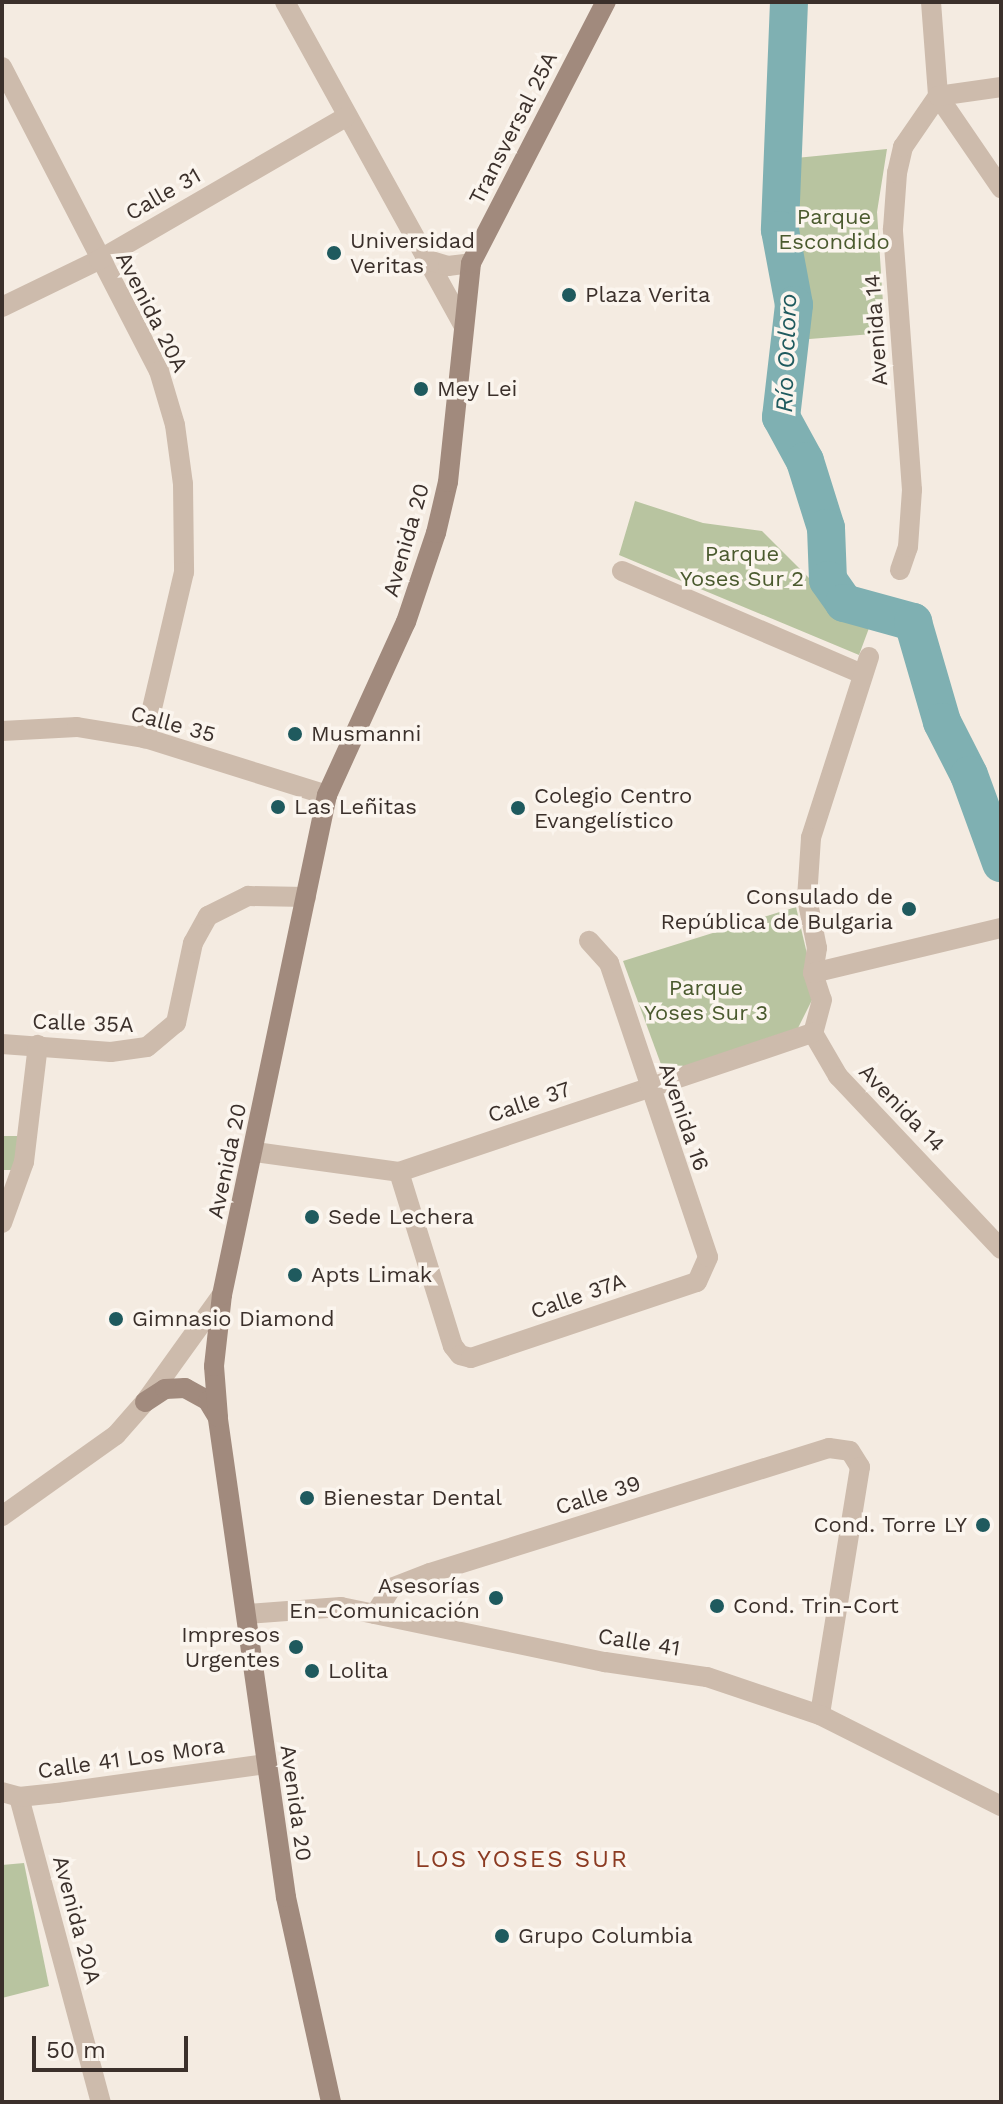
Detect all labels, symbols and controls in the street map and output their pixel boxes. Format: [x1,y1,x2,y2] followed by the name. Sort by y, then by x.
[463,47,563,209] street label: Transversal 25A
[121,162,205,226] street label: Calle 31
[778,203,890,254] park label: Parque Escondido
[350,227,475,278] place label: Universidad Veritas
[325,244,343,262] marker: Universidad Veritas
[110,247,194,377] street label: Avenida 20A
[859,273,893,387] street label: Avenida 14
[585,282,712,308] place label: Plaza Verita
[560,286,578,304] marker: Plaza Verita
[771,293,803,413] water label: Río Ocloro
[437,376,518,402] place label: Mey Lei
[412,380,430,398] marker: Mey Lei
[377,480,435,600] street label: Avenida 20
[680,540,804,592] park label: Parque Yoses Sur 2
[128,700,218,748] street label: Calle 35
[311,721,421,747] place label: Musmanni
[286,725,304,743] marker: Musmanni
[534,782,692,834] place label: Colegio Centro Evangelístico
[294,794,417,820] place label: Las Leñitas
[269,798,287,816] marker: Las Leñitas
[509,799,527,817] marker: Colegio Centro Evangelístico
[660,883,893,934] place label: Consulado de República de Bulgaria
[900,900,918,918] marker: Consulado de República de Bulgaria
[644,974,768,1026] park label: Parque Yoses Sur 3
[32,1008,134,1038] street label: Calle 35A
[853,1058,951,1158] street label: Avenida 14
[653,1059,715,1175] street label: Avenida 16
[484,1076,574,1128] street label: Calle 37
[202,1101,252,1221] street label: Avenida 20
[328,1204,474,1230] place label: Sede Lechera
[303,1208,321,1226] marker: Sede Lechera
[311,1262,432,1288] place label: Apts Limak
[286,1266,304,1284] marker: Apts Limak
[527,1267,629,1325] street label: Calle 37A
[132,1306,335,1332] place label: Gimnasio Diamond
[107,1310,125,1328] marker: Gimnasio Diamond
[552,1470,644,1520] street label: Calle 39
[323,1485,502,1511] place label: Bienestar Dental
[298,1489,316,1507] marker: Bienestar Dental
[813,1512,967,1538] place label: Cond. Torre LY
[974,1516,992,1534] marker: Cond. Torre LY
[289,1572,480,1624] place label: Asesorías En-Comunicación
[487,1589,505,1607] marker: Asesorías En-Comunicación
[733,1593,899,1619] place label: Cond. Trin-Cort
[708,1597,726,1615] marker: Cond. Trin-Cort
[181,1621,280,1672] place label: Impresos Urgentes
[596,1622,682,1662] street label: Calle 41
[287,1638,305,1656] marker: Impresos Urgentes
[328,1658,388,1684] place label: Lolita
[303,1662,321,1680] marker: Lolita
[36,1732,226,1784] street label: Calle 41 Los Mora
[275,1743,317,1863] street label: Avenida 20
[414,1846,630,1874] district label: LOS YOSES SUR
[47,1853,107,1987] street label: Avenida 20A
[518,1923,693,1949] place label: Grupo Columbia
[493,1927,511,1945] marker: Grupo Columbia
[36,2020,192,2070] scale bar
[46,2036,106,2064] text: 50 m

